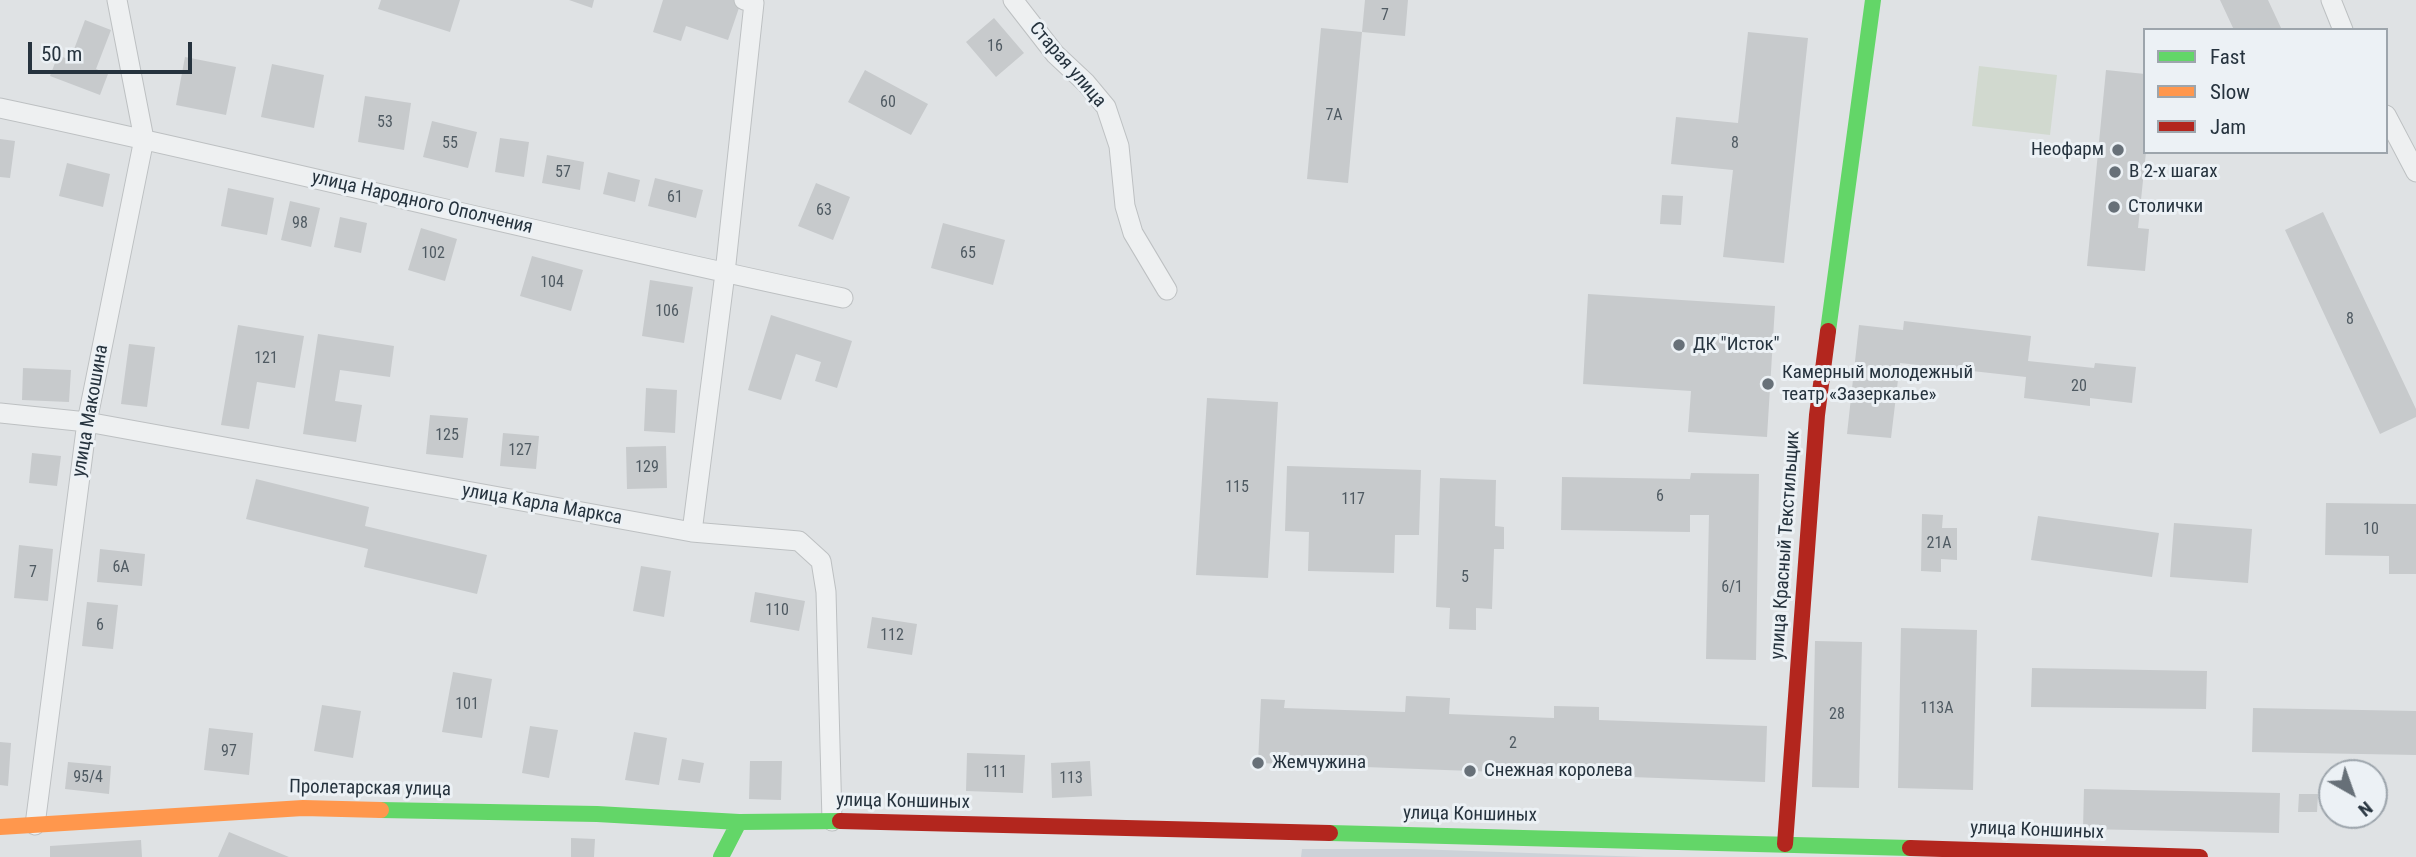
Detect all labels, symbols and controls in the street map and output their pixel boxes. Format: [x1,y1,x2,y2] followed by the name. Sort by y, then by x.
[1381,6,1389,26] house number: 7
[1024,18,1110,112] street label: Старая улица
[32,28,196,72] scale bar
[2143,28,2388,154] legend
[987,37,1003,57] house number: 16
[41,42,82,66] text: 50 m
[2210,45,2246,69] text: Fast
[2210,80,2250,104] text: Slow
[880,93,896,113] house number: 60
[1325,106,1343,126] house number: 7А
[377,113,393,133] house number: 53
[2210,115,2246,139] text: Jam
[442,134,458,154] house number: 55
[1731,134,1739,154] house number: 8
[2031,139,2104,161] place label: Неофарм
[2110,142,2126,158] marker: Неофарм
[2129,161,2218,183] place label: В 2-х шагах
[555,163,571,183] house number: 57
[2107,164,2123,180] marker: В 2-х шагах
[309,166,535,240] street label: улица Народного Ополчения
[667,188,683,208] house number: 61
[2128,196,2203,218] place label: Столички
[2106,199,2122,215] marker: Столички
[816,201,832,221] house number: 63
[292,214,308,234] house number: 98
[421,244,445,264] house number: 102
[960,244,976,264] house number: 65
[540,273,564,293] house number: 104
[655,302,679,322] house number: 106
[2346,310,2354,330] house number: 8
[1693,334,1780,356] place label: ДК "Исток"
[1671,337,1687,353] marker: ДК "Исток"
[68,343,114,479] street label: улица Макошина
[254,349,278,369] house number: 121
[1782,362,1973,406] place label: Камерный молодежный театр «Зазеркалье»
[1760,376,1776,392] marker: Камерный молодежный театр «Зазеркалье»
[2071,377,2087,397] house number: 20
[435,426,459,446] house number: 125
[1767,430,1805,660] street label: улица Красный Текстильщик
[508,441,532,461] house number: 127
[635,458,659,478] house number: 129
[1225,478,1249,498] house number: 115
[460,480,624,530] street label: улица Карла Маркса
[1656,487,1664,507] house number: 6
[1341,490,1365,510] house number: 117
[2363,520,2379,540] house number: 10
[1926,534,1952,554] house number: 21А
[112,558,130,578] house number: 6А
[29,563,37,583] house number: 7
[1461,568,1469,588] house number: 5
[1721,578,1743,598] house number: 6/1
[765,601,789,621] house number: 110
[96,616,104,636] house number: 6
[880,626,904,646] house number: 112
[455,695,479,715] house number: 101
[1921,699,1953,719] house number: 113А
[1829,705,1845,725] house number: 28
[1509,734,1517,754] house number: 2
[221,742,237,762] house number: 97
[1272,752,1366,774] place label: Жемчужина
[1250,755,1266,771] marker: Жемчужина
[2318,759,2388,829] north arrow
[1484,760,1633,782] place label: Снежная королева
[983,763,1007,783] house number: 111
[1462,763,1478,779] marker: Снежная королева
[73,768,103,788] house number: 95/4
[1059,769,1083,789] house number: 113
[289,776,451,802] street label: Пролетарская улица
[836,789,970,815] street label: улица Коншиных
[2354,796,2377,821] text: N
[1403,802,1537,828] street label: улица Коншиных
[1970,817,2104,845] street label: улица Коншиных

